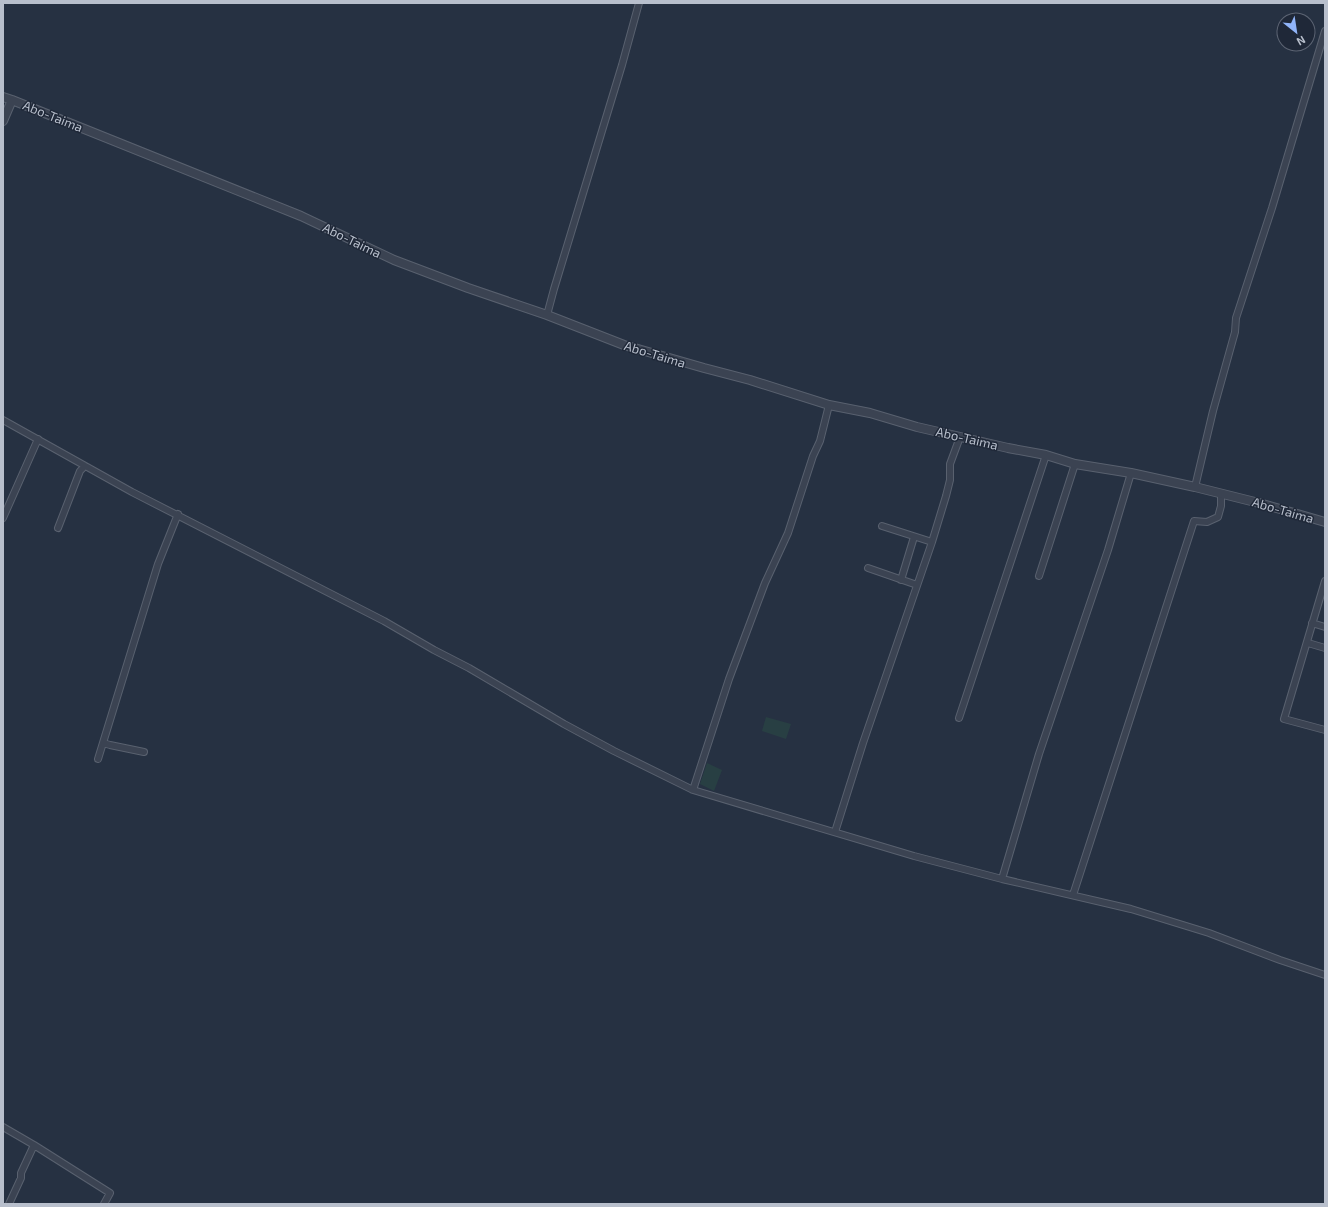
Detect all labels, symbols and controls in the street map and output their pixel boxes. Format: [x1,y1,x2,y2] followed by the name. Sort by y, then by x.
[1276,12,1316,52] north arrow
[1295,33,1308,49] text: N
[21,97,85,135] street label: Abo-Taima
[320,219,384,261] street label: Abo-Taima
[622,337,688,371] street label: Abo-Taima
[934,423,1000,453] street label: Abo-Taima
[1250,494,1316,526] street label: Abo-Taima

